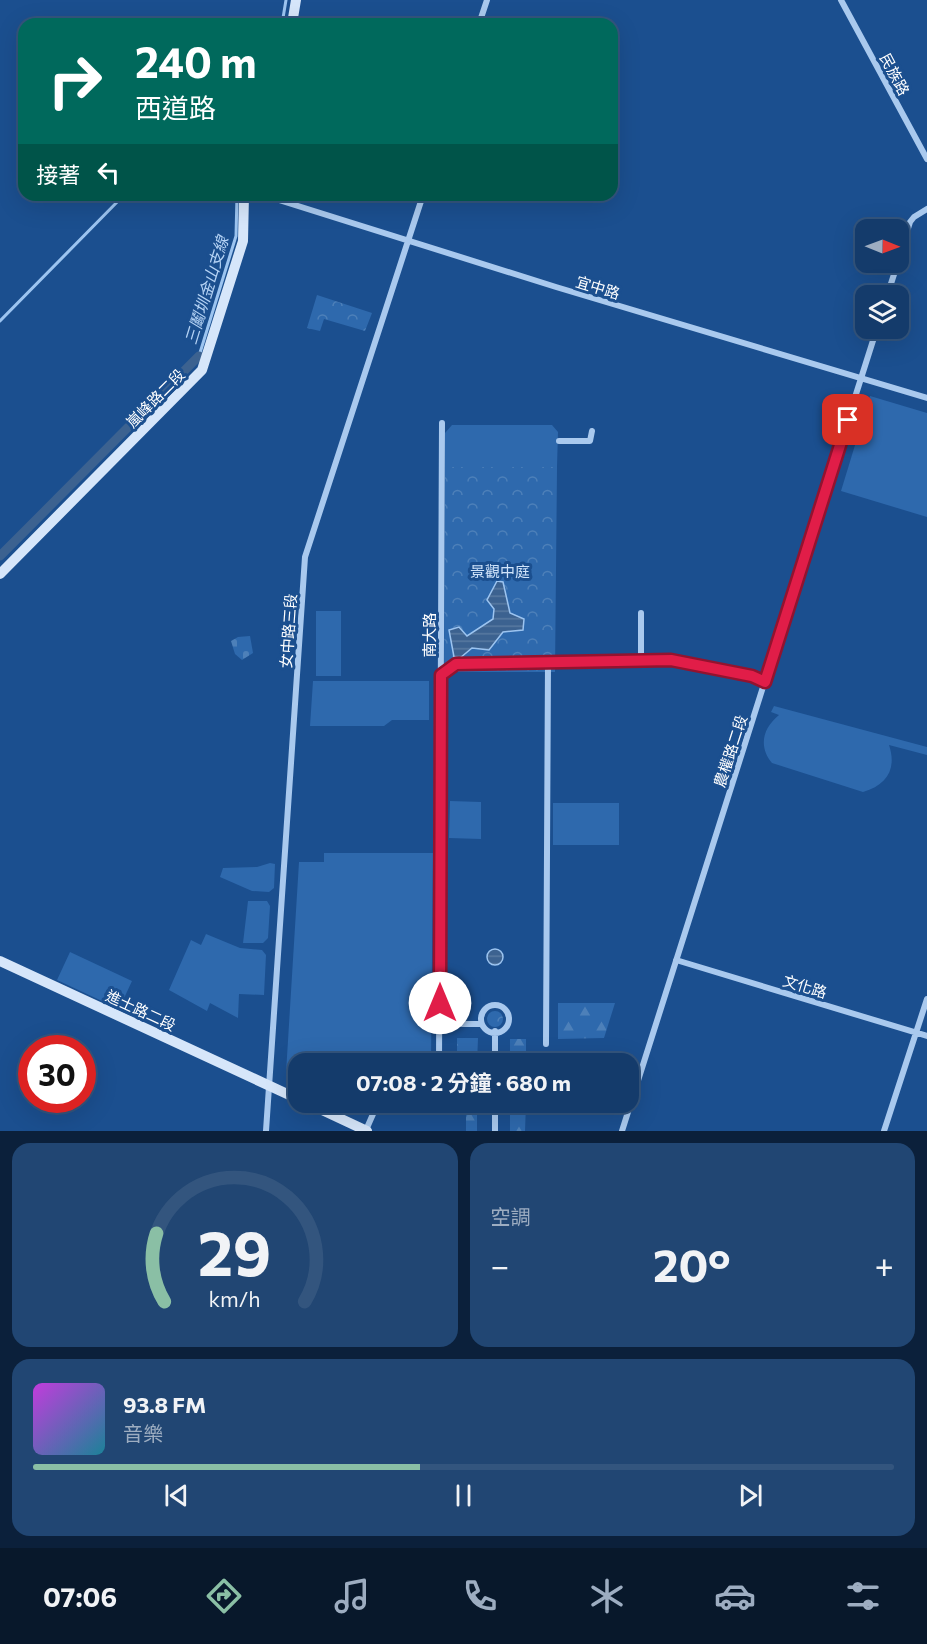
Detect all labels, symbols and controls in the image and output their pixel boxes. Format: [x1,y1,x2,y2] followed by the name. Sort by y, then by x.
[135,35,257,87] text: 240 m
[36,42,114,120] icon: right
[876,50,914,98] street label: 民族路
[135,91,216,124] text: 西道路
[92,156,125,189] icon: left
[36,161,80,188] text: 接著
[855,219,909,273] north arrow
[855,219,909,339] map controls
[181,232,232,346] water label: 三鬮圳金山支線
[574,272,622,302] street label: 宜中路
[855,285,909,339] button: layers
[122,365,188,431] street label: 嵐峰路二段
[822,394,873,445] pin
[831,403,864,436] icon: arrive
[470,562,530,580] park label: 景觀中庭
[276,593,300,669] street label: 女中路三段
[420,612,438,658] street label: 南大路
[710,713,750,789] street label: 農權路二段
[408,971,472,1035] position arrow
[781,971,829,1001] street label: 文化路
[103,986,179,1034] street label: 進士路二段
[18,1035,96,1113] speed limit sign: 30
[356,1069,571,1096] text: 07:08 · 2 分鐘 · 680 m
[491,1204,531,1228] text: 空調
[198,1213,272,1289] text: 29
[653,1236,731,1291] text: 20°
[491,1244,509,1285] text: −
[875,1244,894,1285] text: +
[209,1285,261,1311] text: km/h
[123,1391,206,1418] text: 93.8 FM
[123,1421,163,1445] text: 音樂
[160,1479,193,1512] icon: previous
[447,1479,480,1512] icon: pause
[734,1479,767,1512] icon: next
[203,1575,245,1617] icon: directions
[331,1575,373,1617] icon: music
[459,1575,501,1617] icon: phone
[586,1575,628,1617] icon: climate
[714,1575,756,1617] icon: car
[842,1575,884,1617] icon: filters
[43,1580,117,1613] text: 07:06

